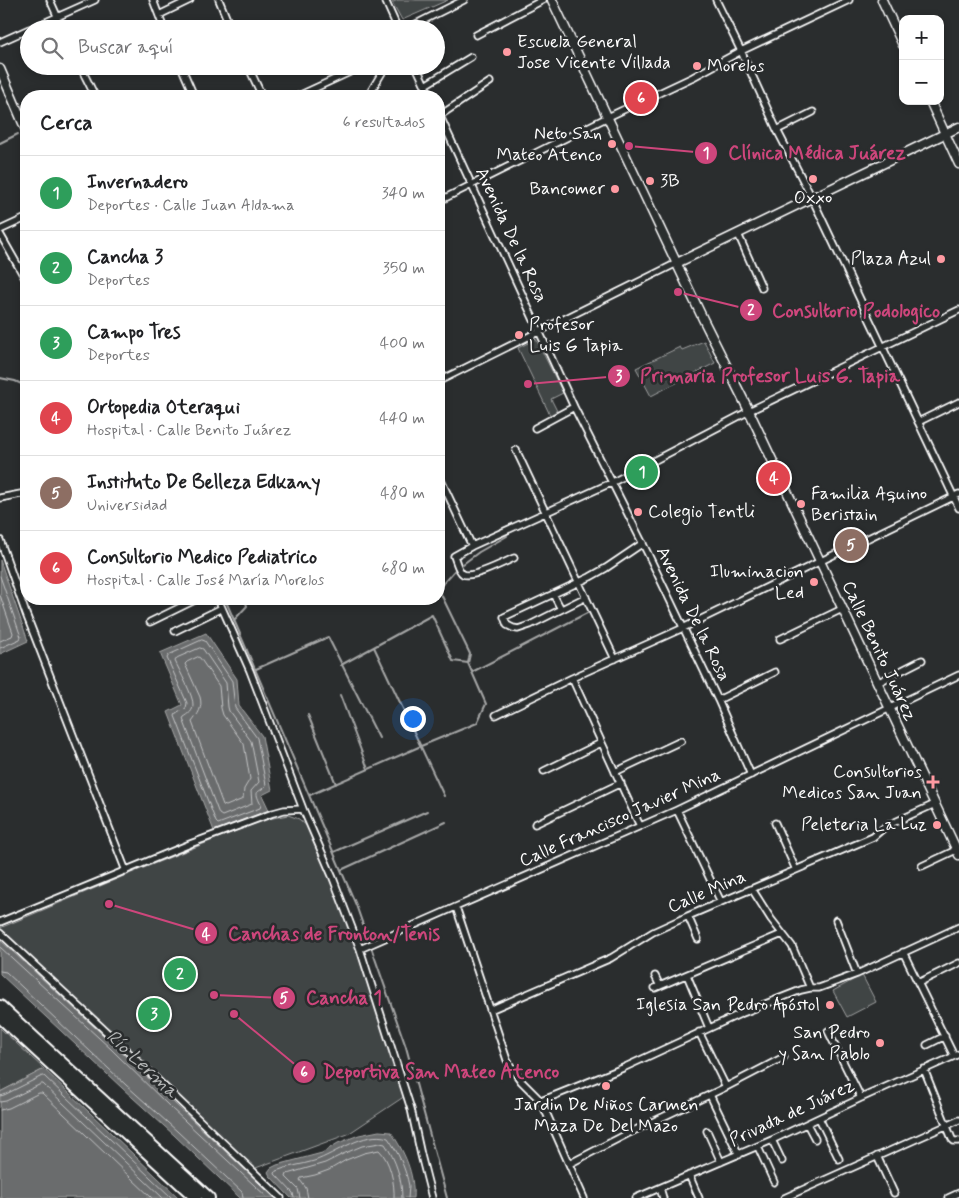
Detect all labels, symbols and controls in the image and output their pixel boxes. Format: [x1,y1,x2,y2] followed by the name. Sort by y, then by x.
[899,15,944,105] map controls
[899,15,944,60] button: +
[20,20,445,75] search box
[517,30,671,75] place label: Escuela General Jose Vicente Villada
[38,34,66,62] icon: search
[78,35,173,60] text: Buscar aquí
[501,46,513,58] marker: Escuela General Jose Vicente Villada
[707,54,765,78] place label: Morelos
[691,60,703,72] marker: Morelos
[899,60,944,105] button: −
[625,79,657,117] pin: 6
[40,109,93,137] text: Cerca
[343,112,425,133] text: 6 resultados
[496,122,602,167] place label: Neto San Mateo Atenco
[694,136,916,170] callout: Clínica Médica Juárez
[606,138,618,150] marker: Neto San Mateo Atenco
[728,141,906,166] text: Clínica Médica Juárez
[703,144,709,164] text: 1
[469,163,553,307] street label: Avenida De la Rosa
[660,169,680,193] place label: 3B
[87,170,188,195] text: Invernadero
[807,173,819,185] marker: Oxxo
[644,175,656,187] marker: 3B
[530,177,606,201] place label: Bancomer
[52,183,60,204] text: 1
[381,183,425,204] text: 340 m
[609,183,621,195] marker: Bancomer
[794,186,832,210] place label: Oxxo
[87,195,295,216] text: Deportes · Calle Juan Aldama
[87,245,163,270] text: Cancha 3
[851,247,931,271] place label: Plaza Azul
[935,253,947,265] marker: Plaza Azul
[52,258,60,279] text: 2
[383,258,425,279] text: 350 m
[87,270,150,291] text: Deportes
[738,293,949,327] callout: Consultorio Podologico
[772,299,940,325] text: Consultorio Podologico
[747,301,755,321] text: 2
[529,313,623,358] place label: Profesor Luis G Tapia
[87,320,180,345] text: Campo Tres
[513,329,525,341] marker: Profesor Luis G Tapia
[52,333,60,354] text: 3
[380,333,425,354] text: 400 m
[87,345,150,366] text: Deportes
[607,359,909,393] callout: Primaria Profesor Luis G. Tapia
[640,364,900,389] text: Primaria Profesor Luis G. Tapia
[616,367,623,387] text: 3
[87,395,240,420] text: Ortopedia Oteraqui
[51,408,61,429] text: 4
[379,408,425,429] text: 440 m
[87,420,291,441] text: Hospital · Calle Benito Juárez
[626,453,658,491] pin: 1
[758,459,790,497] pin: 4
[87,470,320,495] text: Instituto De Belleza Edkany
[811,482,927,527] place label: Familia Aquino Beristain
[51,483,61,504] text: 5
[380,483,425,504] text: 480 m
[87,495,167,516] text: Universidad
[795,498,807,510] marker: Familia Aquino Beristain
[648,500,755,525] place label: Colegio Tentli
[632,506,644,518] marker: Colegio Tentli
[835,526,867,564] pin: 5
[650,543,736,685] street label: Avenida De la Rosa
[87,545,317,570] text: Consultorio Medico Pediatrico
[52,558,60,579] text: 6
[381,558,425,579] text: 680 m
[710,560,804,605] place label: Iluminacion Led
[87,570,324,591] text: Hospital · Calle José María Morelos
[808,576,820,588] marker: Iluminacion Led
[836,577,922,725] street label: Calle Benito Juárez
[400,706,426,732] your location
[782,760,922,805] place label: Consultorios Medicos San Juan
[516,763,724,873] street label: Calle Francisco Javier Mina
[926,775,940,789] marker: Consultorios Medicos San Juan
[801,813,927,837] place label: Peleteria La Luz
[931,819,943,831] marker: Peleteria La Luz
[664,865,750,919] street label: Calle Mina
[193,916,450,950] callout: Canchas de Fronton/Tenis
[228,922,440,947] text: Canchas de Fronton/Tenis
[202,925,211,945] text: 4
[164,955,196,993] pin: 2
[271,981,392,1015] callout: Cancha 1
[306,986,382,1011] text: Cancha 1
[279,989,289,1009] text: 5
[636,993,820,1018] place label: Iglesia San Pedro Apóstol
[138,995,170,1033] pin: 3
[824,999,836,1011] marker: Iglesia San Pedro Apóstol
[779,1021,870,1066] place label: San Pedro y San Pablo
[101,1024,184,1104] water label: Río Lerma
[874,1037,886,1049] marker: San Pedro y San Pablo
[291,1055,566,1089] callout: Deportiva San Mateo Atenco
[323,1060,559,1085] text: Deportiva San Mateo Atenco
[300,1063,308,1083] text: 6
[725,1073,859,1153] street label: Privada de Juárez
[600,1080,612,1092] marker: Jardin De Niños Carmen Maza De Del Mazo
[513,1093,699,1138] place label: Jardin De Niños Carmen Maza De Del Mazo

